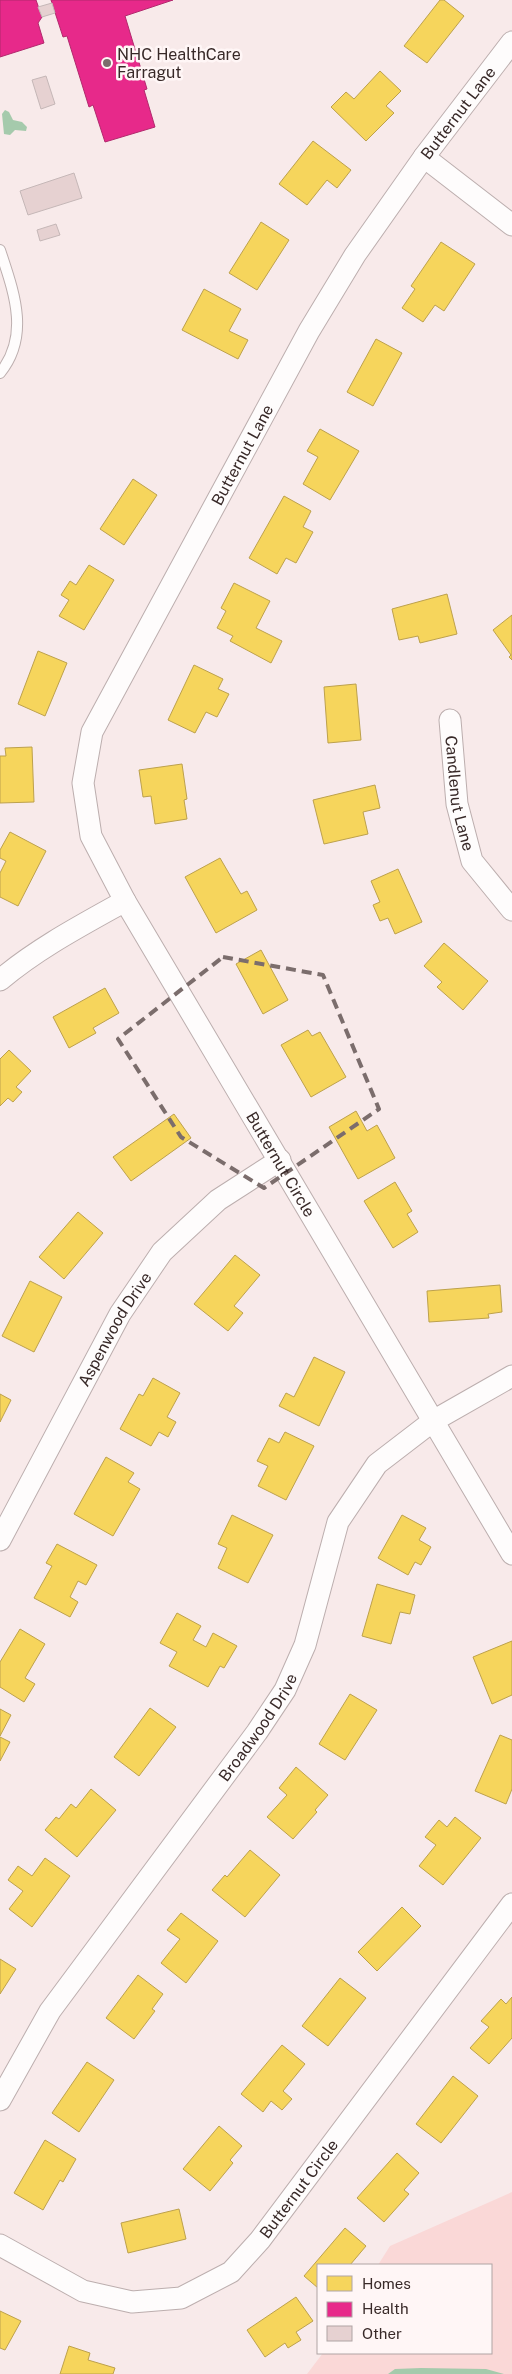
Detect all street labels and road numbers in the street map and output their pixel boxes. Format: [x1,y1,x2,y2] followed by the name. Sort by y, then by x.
[417,63,500,163] street label: Butternut Lane
[208,401,277,509] street label: Butternut Lane
[441,735,478,853] street label: Candlenut Lane
[242,1108,319,1220] street label: Butternut Circle
[74,1269,156,1390] street label: Aspenwood Drive
[215,1671,301,1785] street label: Broadwood Drive
[256,2136,342,2242] street label: Butternut Circle

